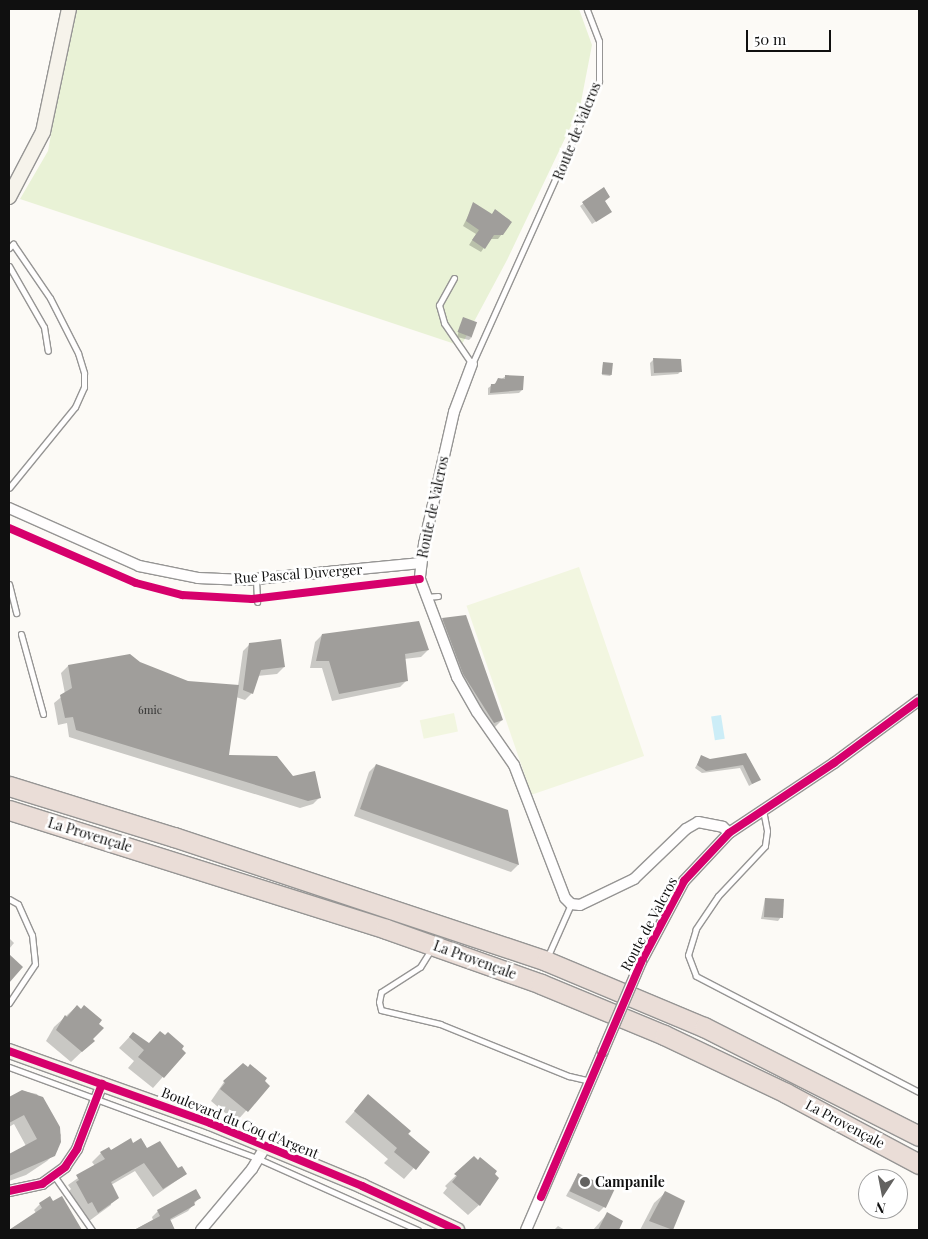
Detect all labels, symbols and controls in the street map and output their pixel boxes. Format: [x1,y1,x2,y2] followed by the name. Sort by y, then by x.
[748,20,833,52] scale bar
[754,29,786,49] text: 50 m
[550,79,604,183] street label: Route de Valcros
[414,454,452,560] street label: Route de Valcros
[233,561,363,587] street label: Rue Pascal Duverger
[138,703,162,717] house number: 6mic
[46,814,134,856] street label: La Provençale
[617,874,681,974] street label: Route de Valcros
[431,937,519,983] street label: La Provençale
[159,1084,321,1162] street label: Boulevard du Coq d'Argent
[803,1096,887,1152] street label: La Provençale
[858,1169,908,1219] north arrow
[595,1174,665,1190] place label: Campanile
[579,1176,591,1188] marker: Campanile
[873,1198,887,1219] text: N

